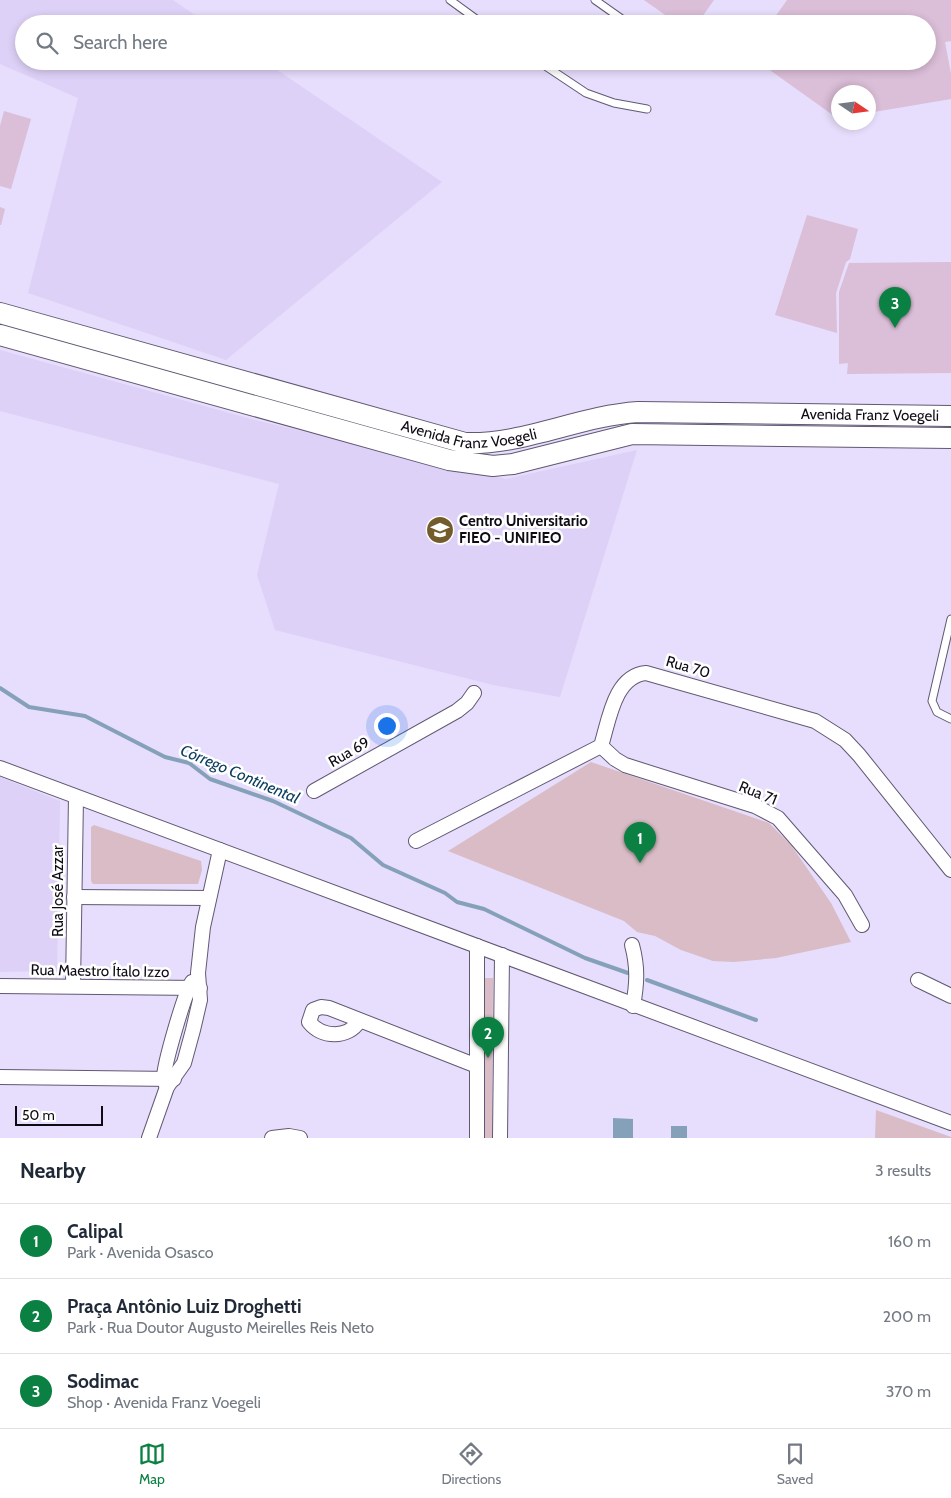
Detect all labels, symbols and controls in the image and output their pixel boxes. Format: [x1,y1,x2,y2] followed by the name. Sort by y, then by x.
[15,15,936,70] search box
[33,29,61,57] icon: search
[73,31,167,54] text: Search here
[831,85,876,130] north arrow
[879,287,911,328] pin: 3
[801,405,939,425] street label: Avenida Franz Voegeli
[399,417,539,452] street label: Avenida Franz Voegeli
[459,512,588,547] place label: Centro Universitario FIEO - UNIFIEO
[425,515,455,545] school or university icon: Centro Universitario FIEO - UNIFIEO
[664,652,712,682] street label: Rua 70
[374,713,400,739] your location
[325,733,373,771] street label: Rua 69
[178,740,302,808] water label: Córrego Continental
[736,777,780,809] street label: Rua 71
[624,822,656,863] pin: 1
[49,845,67,937] street label: Rua José Azzar
[31,960,169,981] street label: Rua Maestro Ítalo Izzo
[472,1017,504,1058] pin: 2
[15,1103,102,1126] scale bar
[22,1106,55,1124] text: 50 m
[20,1158,86,1183] text: Nearby
[875,1161,931,1180] text: 3 results
[67,1220,123,1243] text: Calipal
[33,1232,39,1251] text: 1
[888,1232,931,1251] text: 160 m
[67,1243,214,1262] text: Park · Avenida Osasco
[67,1295,301,1318] text: Praça Antônio Luiz Droghetti
[32,1307,40,1326] text: 2
[883,1307,931,1326] text: 200 m
[67,1318,374,1337] text: Park · Rua Doutor Augusto Meirelles Reis Neto
[67,1370,139,1393] text: Sodimac
[32,1382,40,1401] text: 3
[886,1382,931,1401] text: 370 m
[67,1393,261,1412] text: Shop · Avenida Franz Voegeli
[138,1440,166,1488] tab: Map
[441,1440,501,1488] tab: Directions
[777,1440,813,1488] tab: Saved

